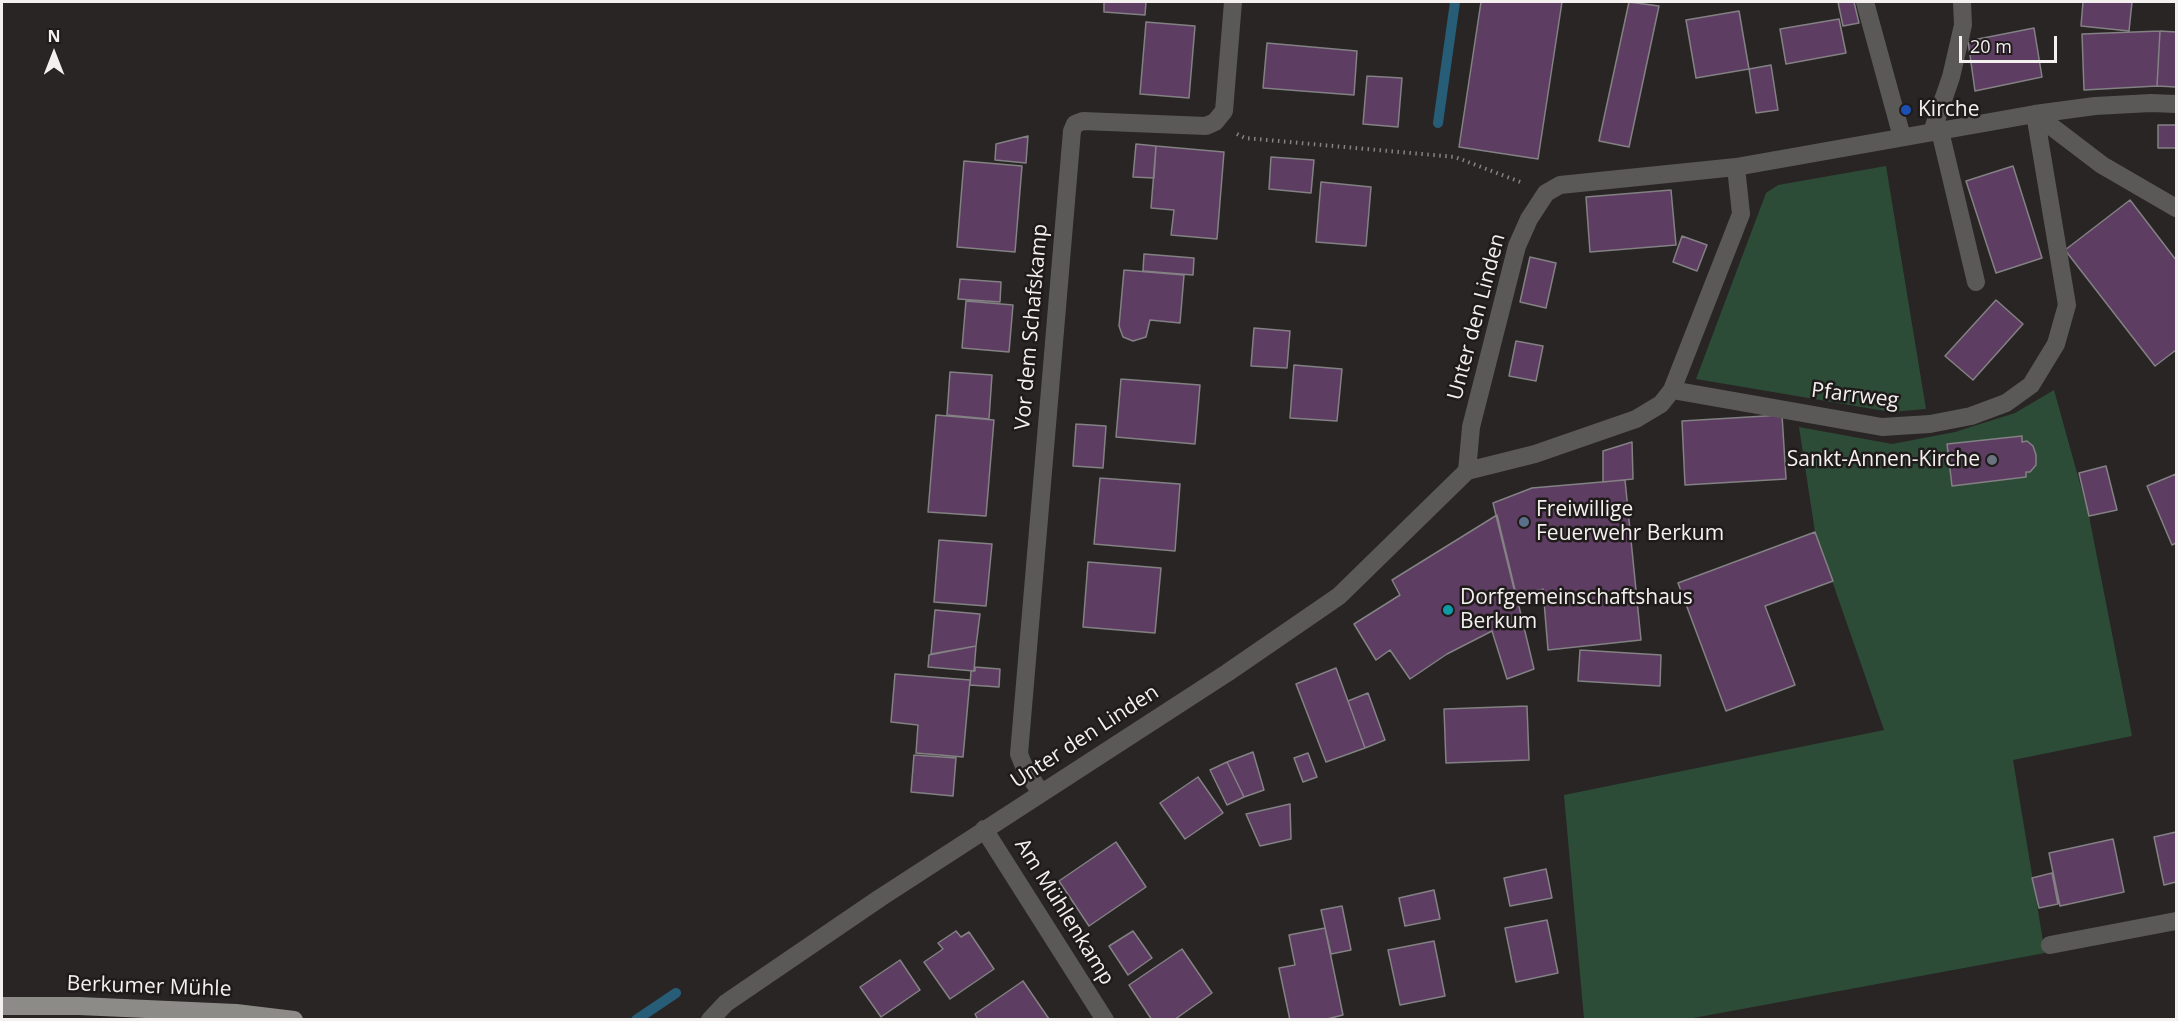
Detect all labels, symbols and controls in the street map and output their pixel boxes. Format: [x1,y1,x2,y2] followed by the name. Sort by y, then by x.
[24,24,84,84] north arrow
[1962,24,2060,62] scale bar
[47,25,61,47] text: N
[1970,34,2012,58] text: 20 m
[1918,97,1979,123] place label: Kirche
[1899,103,1913,117] marker: Kirche
[1010,223,1054,431] street label: Vor dem Schafskamp
[1443,231,1511,403] street label: Unter den Linden
[1810,378,1900,414] street label: Pfarrweg
[1787,447,1980,473] place label: Sankt-Annen-Kirche
[1985,453,1999,467] marker: Sankt-Annen-Kirche
[1536,497,1724,547] place label: Freiwillige Feuerwehr Berkum
[1517,515,1531,529] marker: Freiwillige Feuerwehr Berkum
[1460,585,1693,635] place label: Dorfgemeinschaftshaus Berkum
[1441,603,1455,617] marker: Dorfgemeinschaftshaus Berkum
[1006,680,1164,794] street label: Unter den Linden
[1009,834,1119,990] street label: Am Mühlenkamp
[66,972,232,1002] street label: Berkumer Mühle

